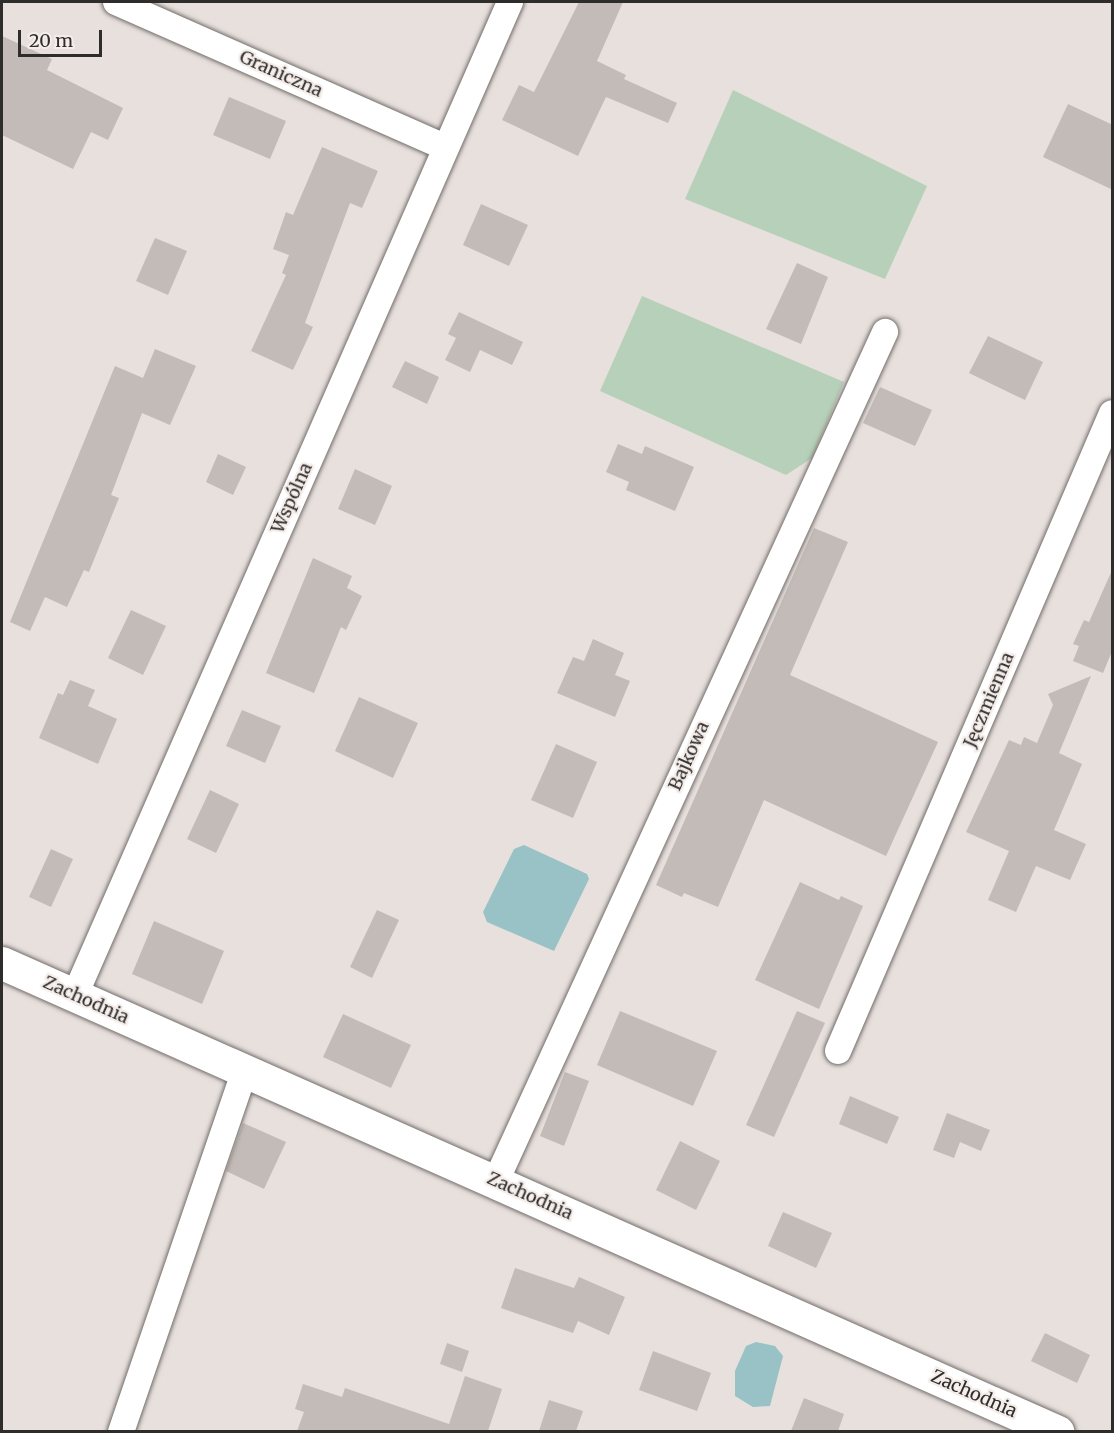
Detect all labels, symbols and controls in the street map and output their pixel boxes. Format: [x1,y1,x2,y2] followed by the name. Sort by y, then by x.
[21,18,105,56] scale bar
[29,29,73,52] text: 20 m
[236,46,326,102] street label: Graniczna
[267,459,317,537] street label: Wspólna
[959,649,1019,751] street label: Jęczmienna
[664,718,714,794] street label: Bajkowa
[40,972,132,1028] street label: Zachodnia
[484,1168,576,1224] street label: Zachodnia
[928,1366,1020,1422] street label: Zachodnia

